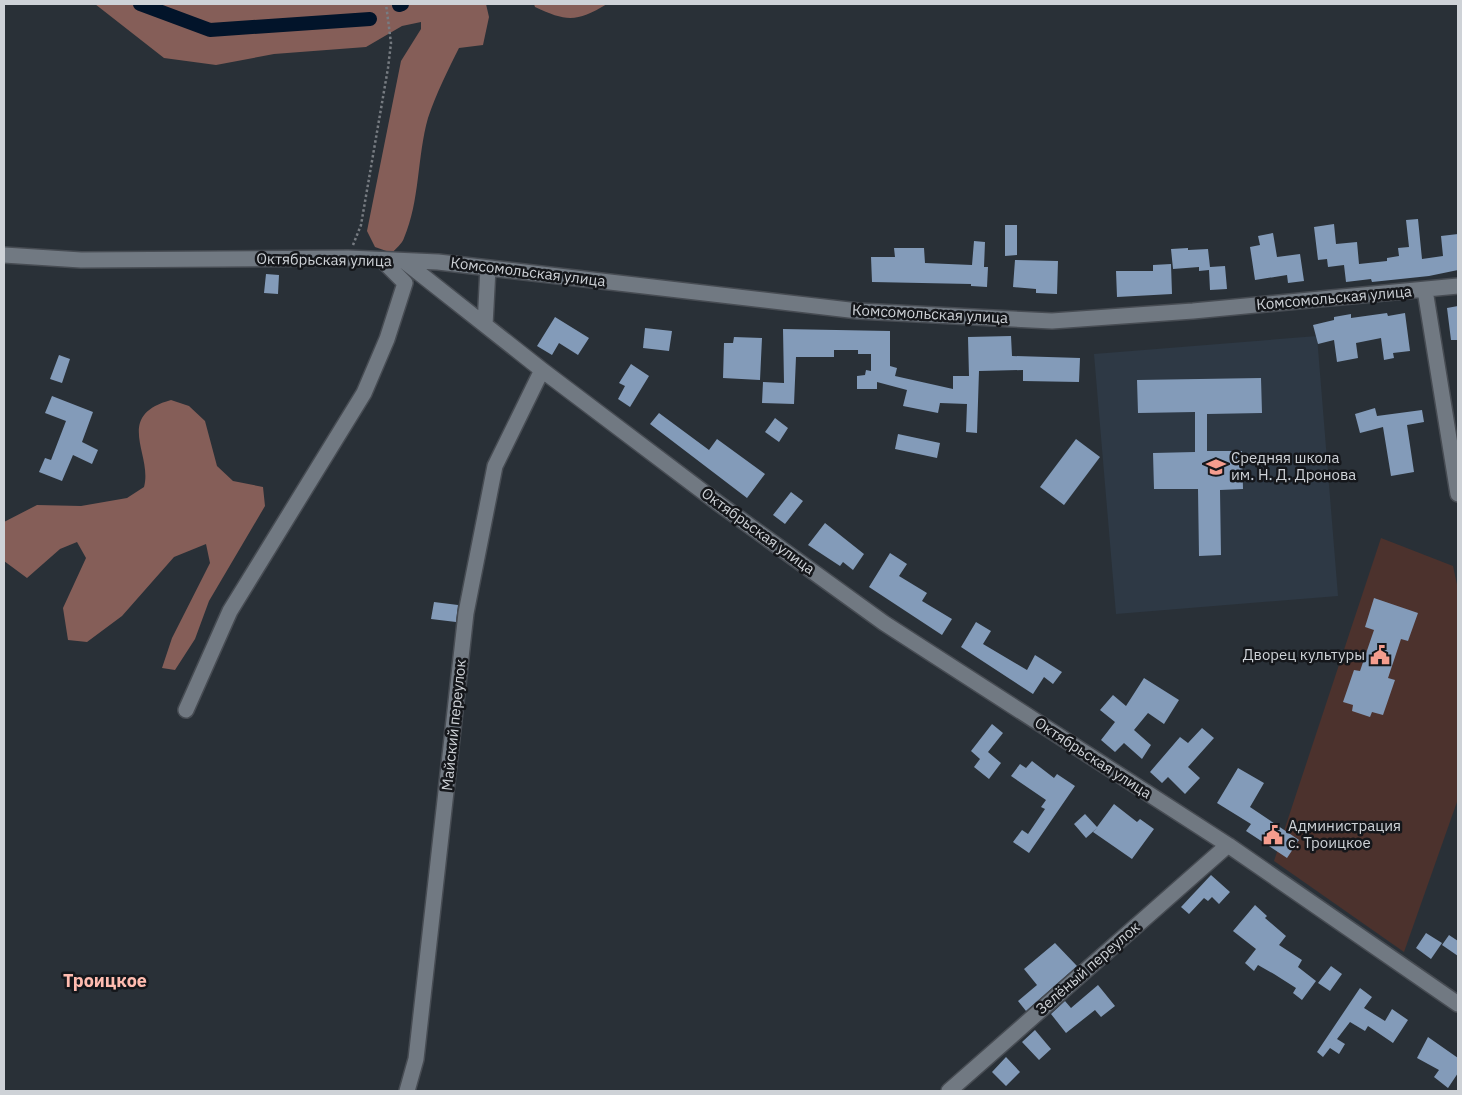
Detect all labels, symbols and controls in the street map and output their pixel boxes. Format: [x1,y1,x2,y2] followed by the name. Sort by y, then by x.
[256,249,392,270] street label: Октябрьская улица
[449,253,607,290] street label: Комсомольская улица
[1255,281,1413,314] street label: Комсомольская улица
[852,300,1008,327] street label: Комсомольская улица
[1231,448,1356,484] place label: Средняя школа им. Н. Д. Дронова
[1205,456,1227,478] school or university icon: Средняя школа им. Н. Д. Дронова
[698,483,819,578] street label: Октябрьская улица
[1369,644,1391,666] public building icon: Дворец культуры
[1243,645,1365,664] place label: Дворец культуры
[437,658,470,792] street label: Майский переулок
[1031,713,1155,802] street label: Октябрьская улица
[1288,816,1401,852] place label: Администрация с. Троицкое
[1262,824,1284,846] public building icon: Администрация с. Троицкое
[1032,917,1144,1018] street label: Зелёный переулок
[63,969,147,992] district label: Троицкое

